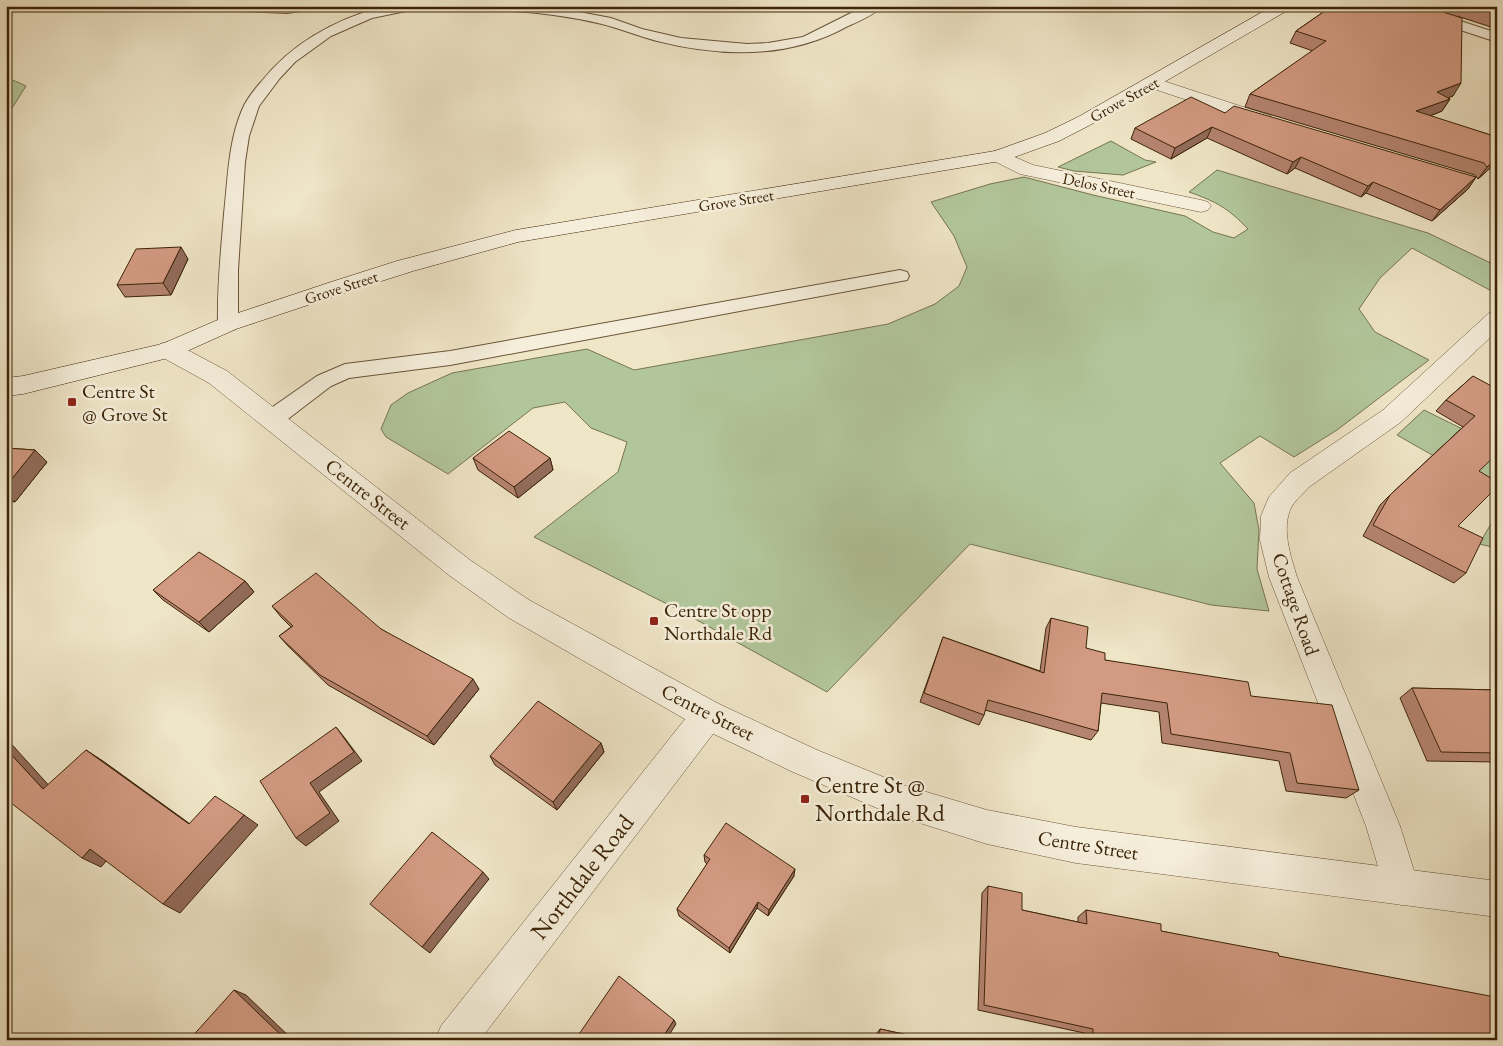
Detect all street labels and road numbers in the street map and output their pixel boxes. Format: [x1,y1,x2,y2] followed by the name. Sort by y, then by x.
[1086,72,1163,127] street label: Grove Street
[1061,168,1137,203] street label: Delos Street
[697,184,775,217] street label: Grove Street
[302,266,380,309] street label: Grove Street
[320,453,416,536] street label: Centre Street
[1266,549,1326,660] street label: Cottage Road
[657,677,760,747] street label: Centre Street
[523,807,641,946] street label: Northdale Road
[1036,824,1141,866] street label: Centre Street

